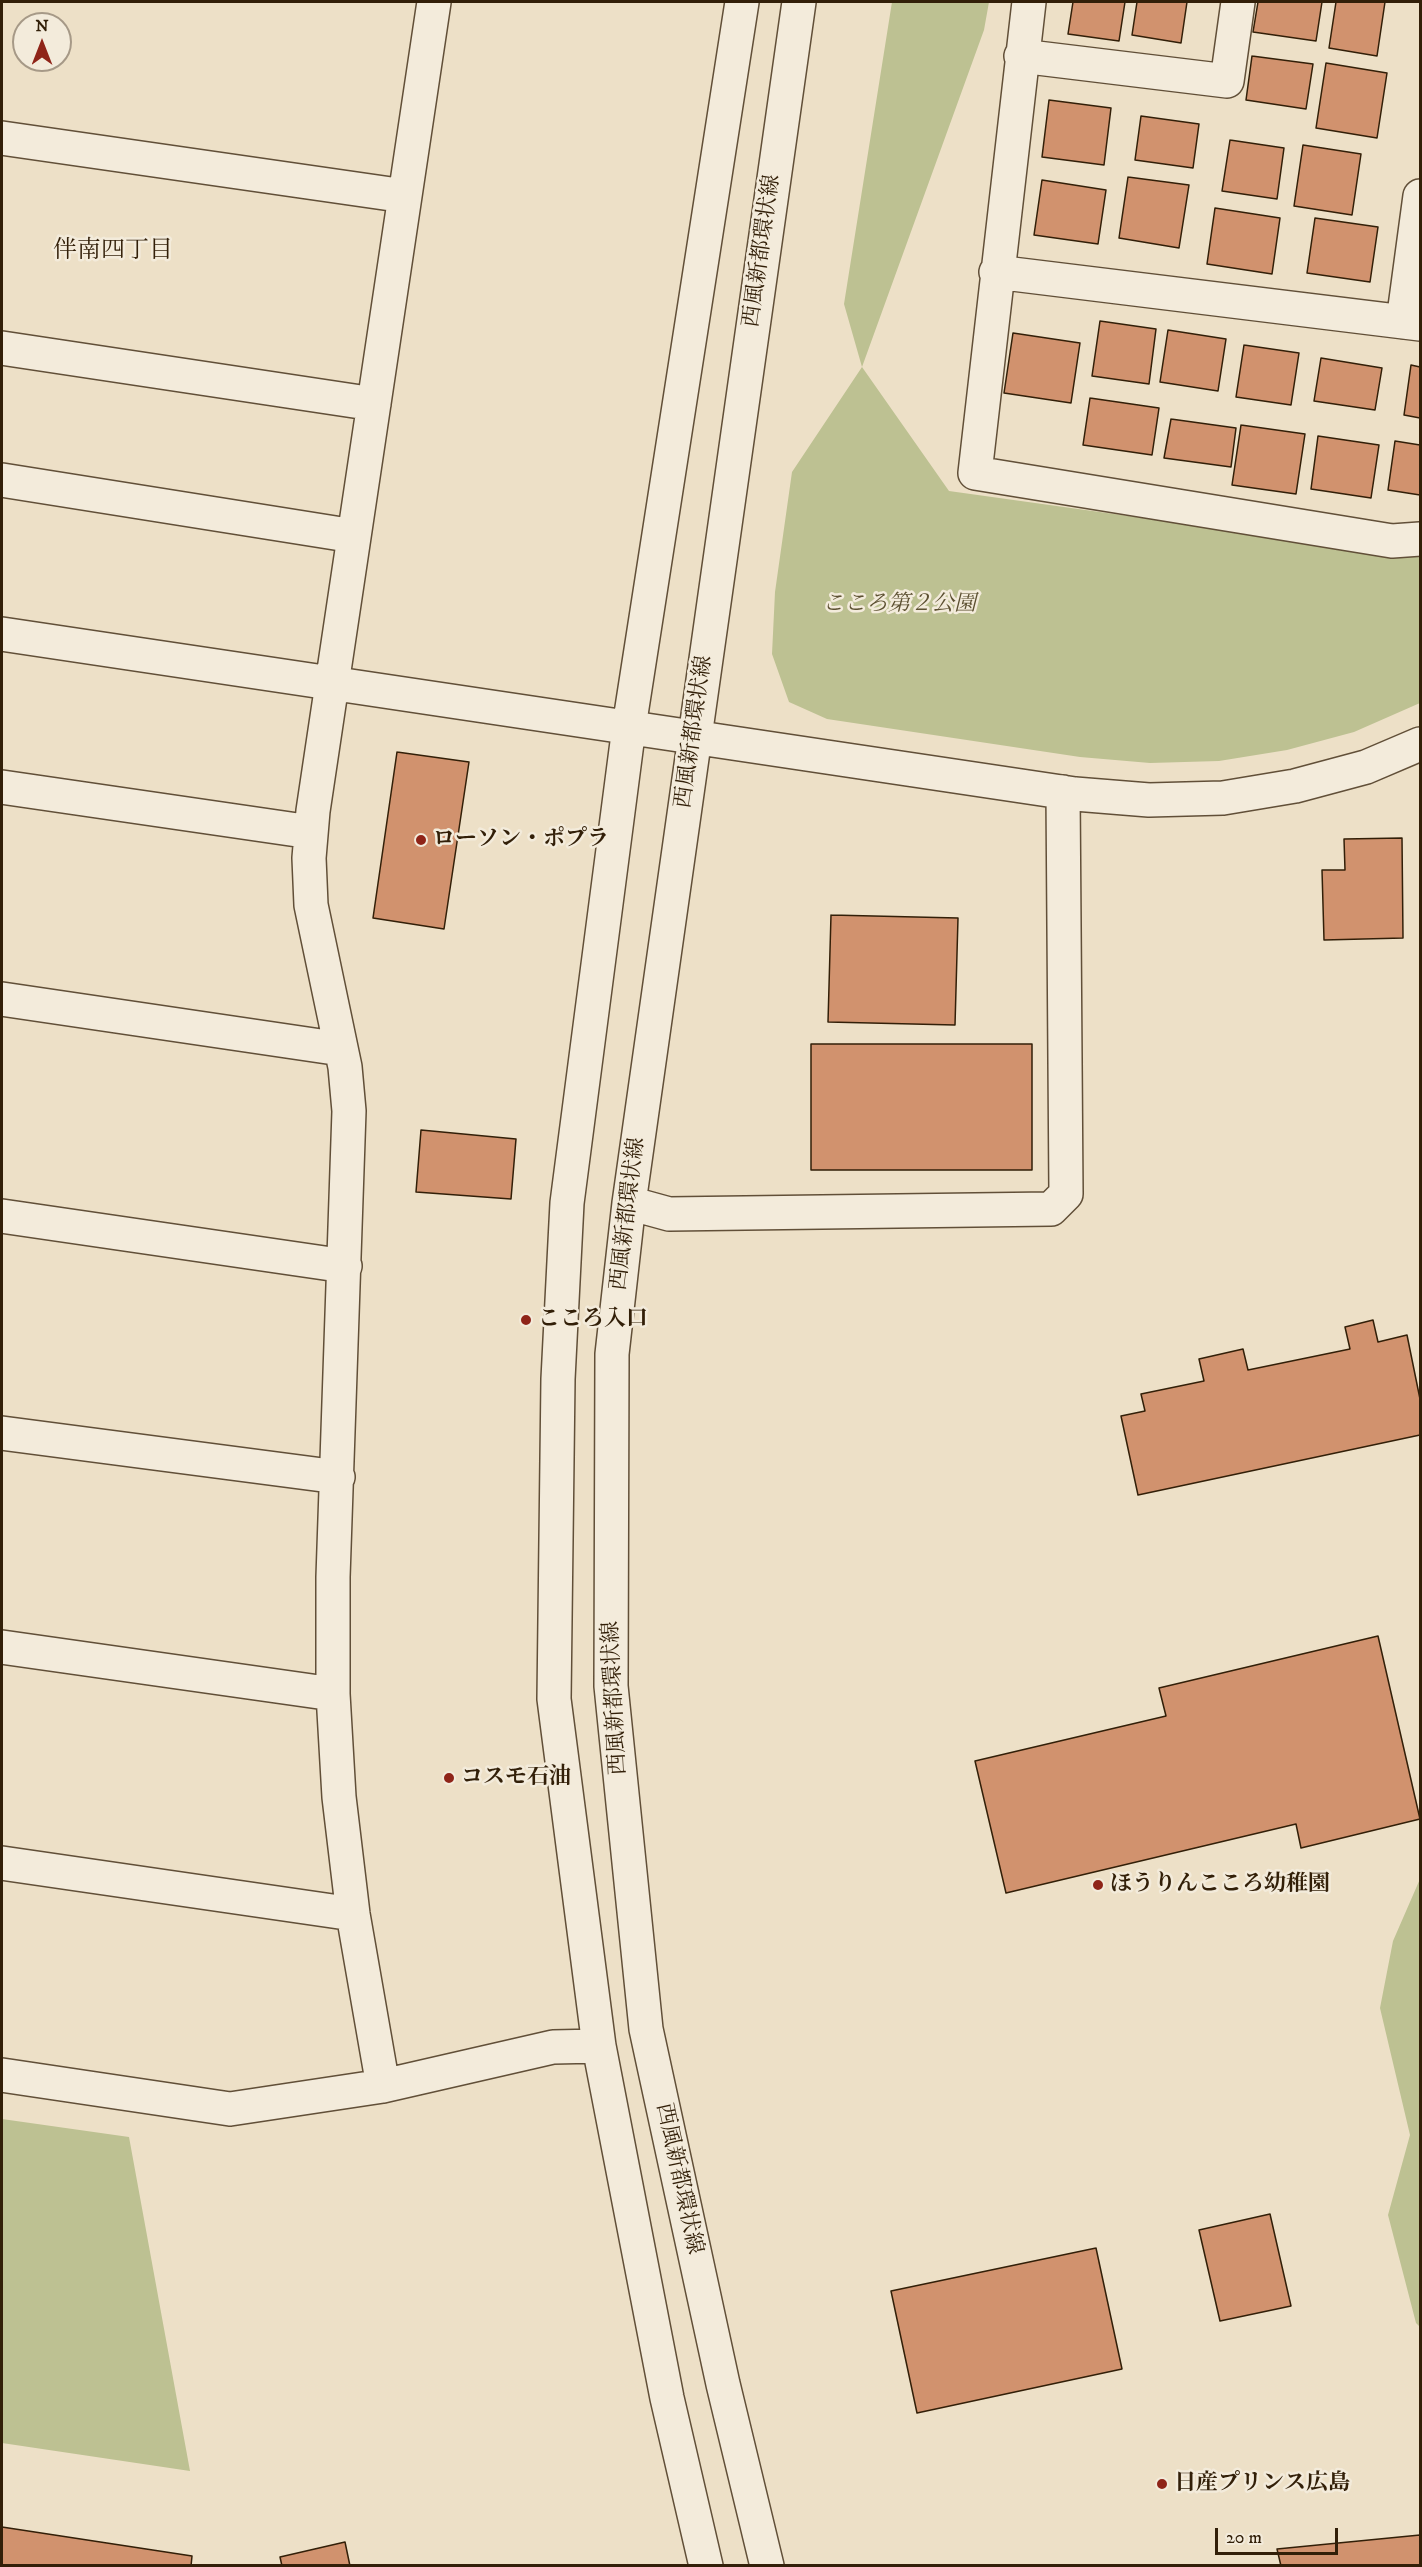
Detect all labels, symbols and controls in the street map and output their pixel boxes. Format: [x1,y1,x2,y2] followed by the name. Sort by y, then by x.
[12,12,72,72] north arrow
[35,16,49,36] text: N
[739,173,787,329] street label: 西風新都環状線
[53,238,173,266] district label: 伴南四丁目
[822,592,976,618] park label: こころ第２公園
[671,654,719,810] street label: 西風新都環状線
[433,827,609,853] place label: ローソン・ポプラ
[414,833,428,847] marker: ローソン・ポプラ
[607,1136,651,1292] street label: 西風新都環状線
[538,1307,648,1333] place label: こころ入口
[519,1313,533,1327] marker: こころ入口
[599,1620,633,1776] street label: 西風新都環状線
[461,1765,571,1791] place label: コスモ石油
[442,1771,456,1785] marker: コスモ石油
[1110,1872,1330,1898] place label: ほうりんこころ幼稚園
[1091,1878,1105,1892] marker: ほうりんこころ幼稚園
[649,2101,707,2257] street label: 西風新都環状線
[1174,2471,1350,2497] place label: 日産プリンス広島
[1155,2477,1169,2491] marker: 日産プリンス広島
[1218,2516,1341,2554] scale bar
[1226,2527,1262,2549] text: 20 m

